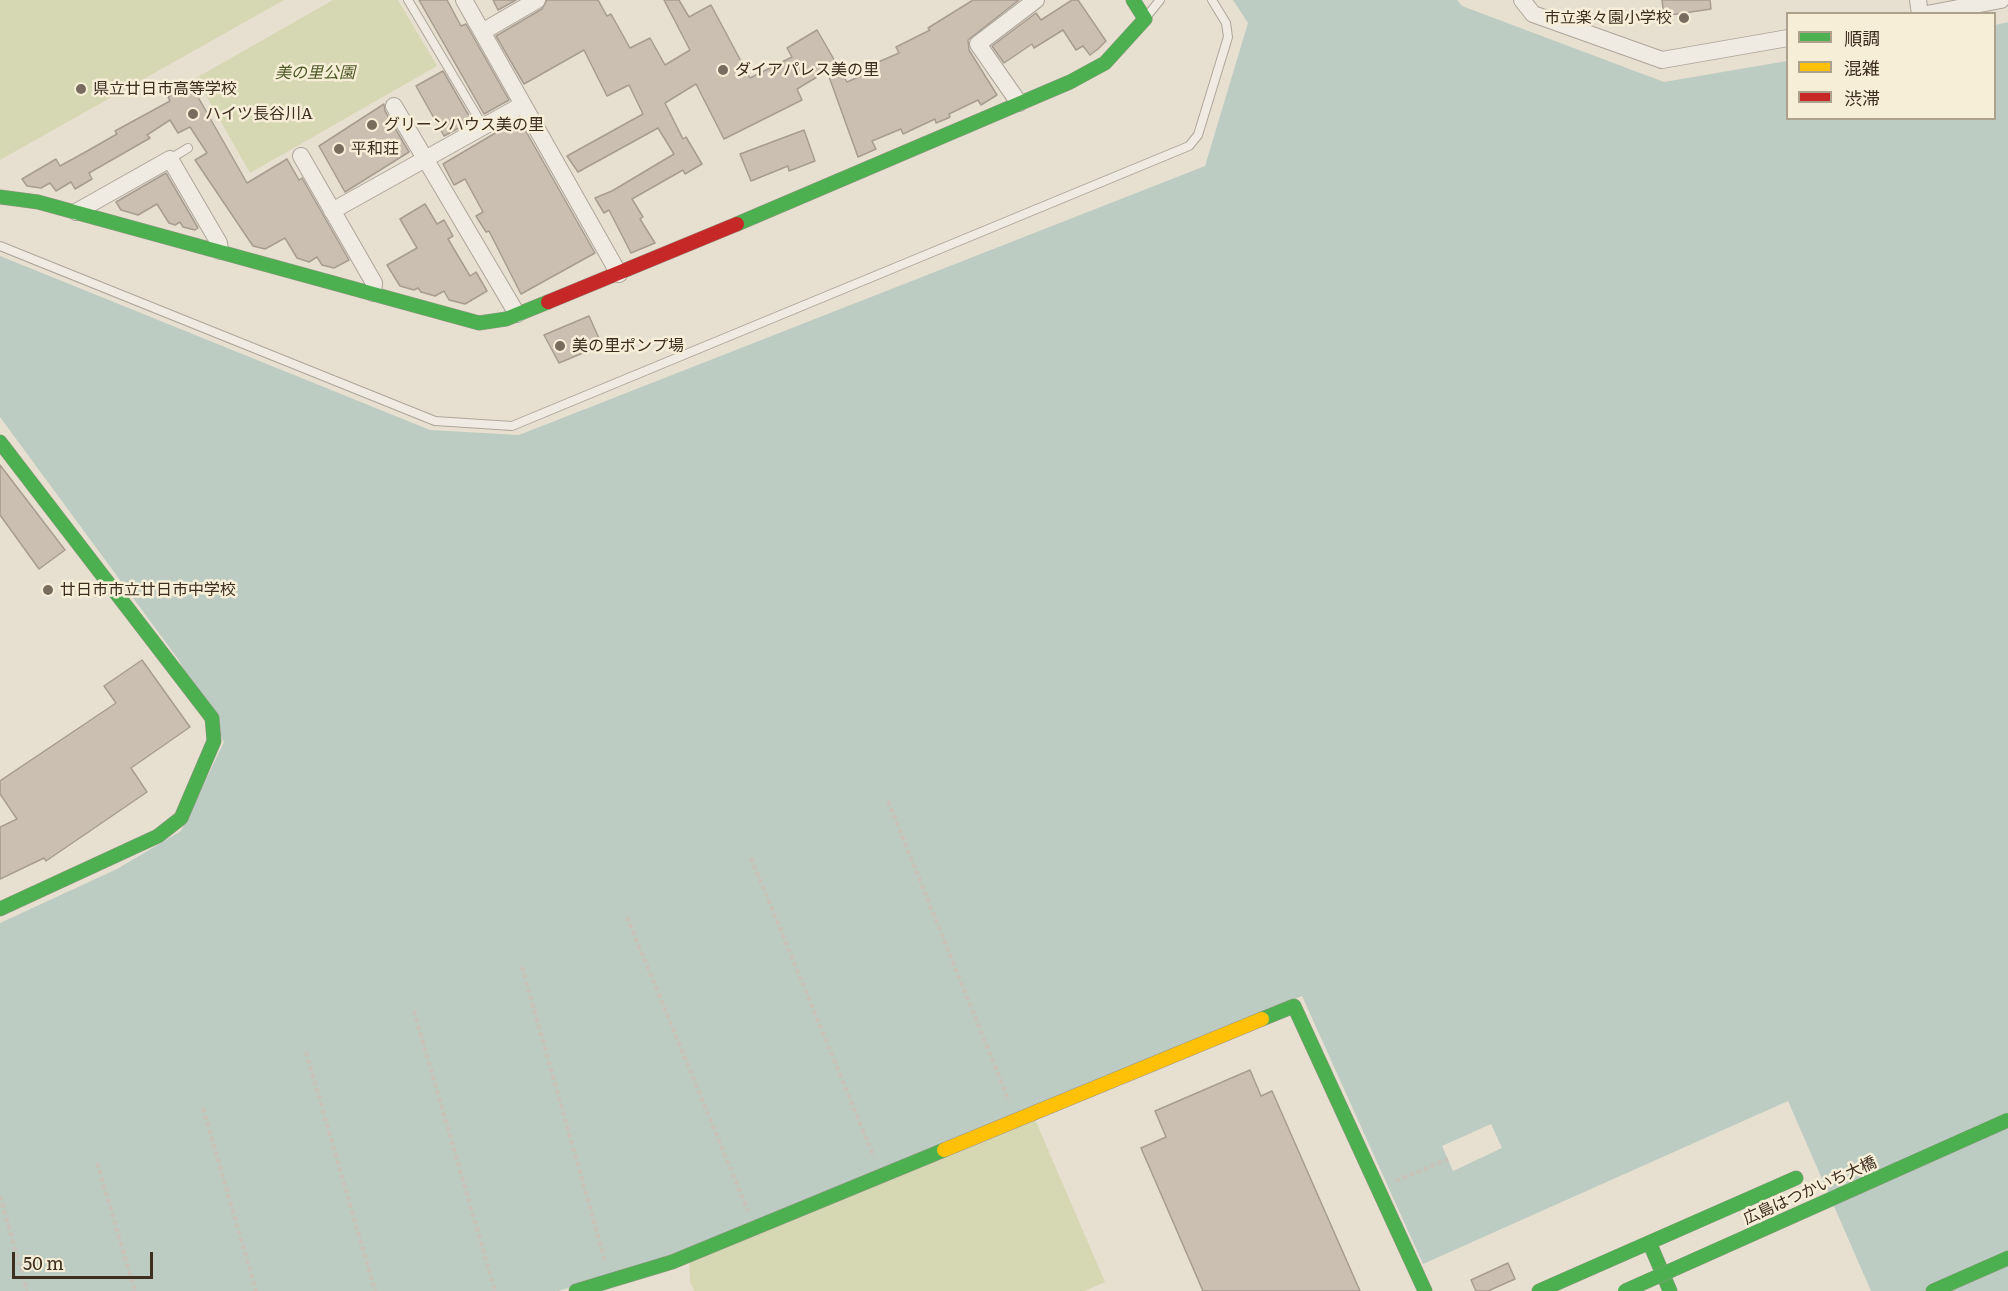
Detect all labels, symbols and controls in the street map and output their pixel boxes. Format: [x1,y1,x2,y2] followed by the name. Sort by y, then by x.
[1544,8,1672,28] place label: 市立楽々園小学校
[1677,11,1691,25] marker: 市立楽々園小学校
[1786,12,1996,120] legend
[1844,24,1880,51] text: 順調
[1844,54,1880,81] text: 混雑
[735,60,879,80] place label: ダイアパレス美の里
[275,63,355,83] park label: 美の里公園
[716,63,730,77] marker: ダイアパレス美の里
[93,79,237,99] place label: 県立廿日市高等学校
[74,82,88,96] marker: 県立廿日市高等学校
[1844,84,1880,111] text: 渋滞
[205,104,313,124] place label: ハイツ長谷川A
[186,107,200,121] marker: ハイツ長谷川A
[384,115,544,135] place label: グリーンハウス美の里
[365,118,379,132] marker: グリーンハウス美の里
[351,139,399,159] place label: 平和荘
[332,142,346,156] marker: 平和荘
[572,336,684,356] place label: 美の里ポンプ場
[553,339,567,353] marker: 美の里ポンプ場
[60,580,236,600] place label: 廿日市市立廿日市中学校
[41,583,55,597] marker: 廿日市市立廿日市中学校
[1740,1153,1880,1229] street label: 広島はつかいち大橋
[15,1240,156,1278] scale bar
[23,1249,64,1276] text: 50 m

